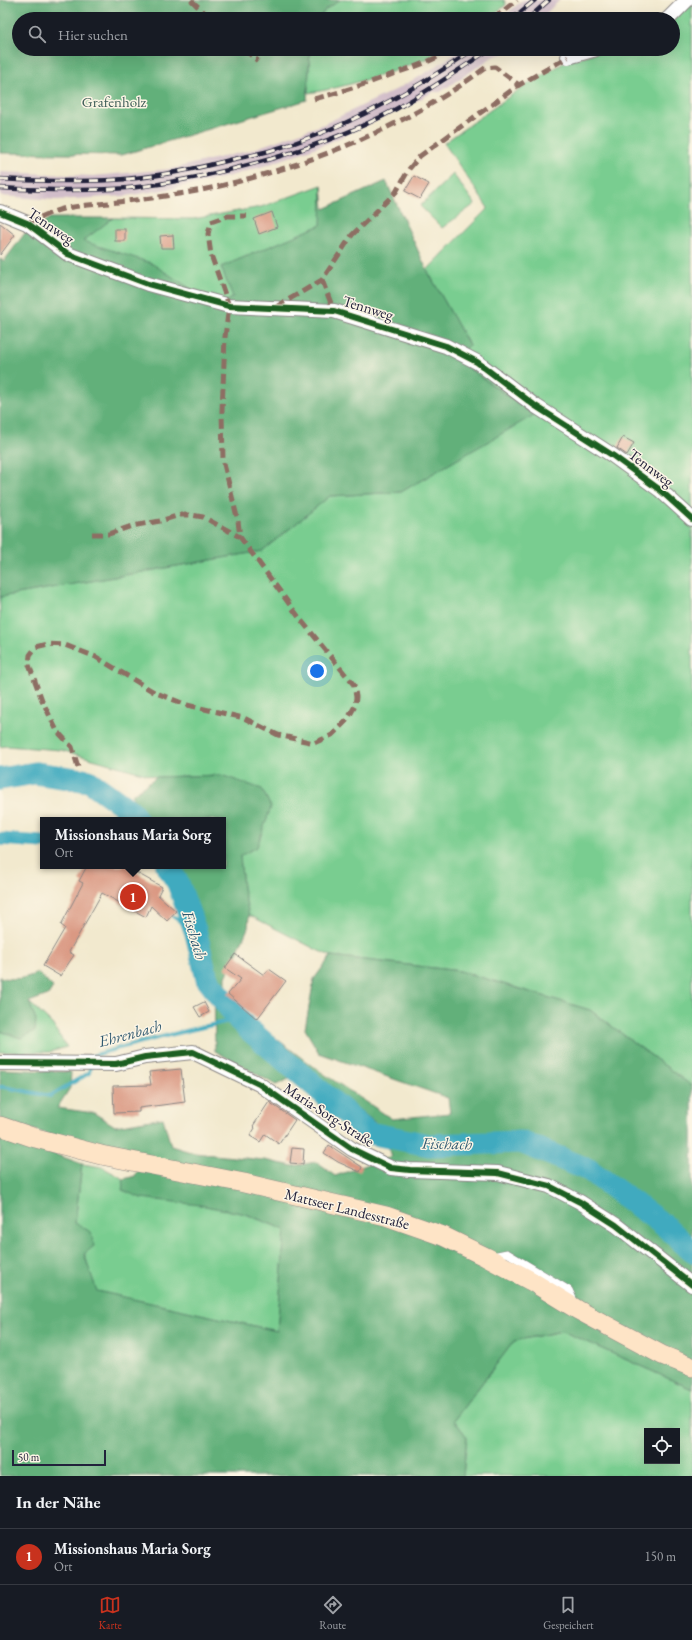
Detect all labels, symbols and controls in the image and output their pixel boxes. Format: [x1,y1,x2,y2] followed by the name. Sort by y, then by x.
[12,12,680,56] search box
[26,23,48,45] icon: search
[58,25,128,44] text: Hier suchen
[82,92,146,111] park label: Grafenholz
[24,203,79,248] street label: Tennweg
[340,291,396,324] street label: Tennweg
[625,444,678,491] street label: Tennweg
[307,661,327,681] your location
[40,817,226,869] popup
[55,825,211,844] text: Missionshaus Maria Sorg
[55,844,73,861] text: Ort
[120,882,146,912] pin: 1
[177,907,212,962] water label: Fischach
[95,1015,164,1052] water label: Ehrenbach
[280,1078,378,1151] street label: Maria-Sorg-Straße
[421,1133,472,1154] water label: Fischach
[283,1184,412,1233] street label: Mattseer Landesstraße
[644,1428,680,1464] map controls
[644,1428,680,1464] button: locate
[12,1448,106,1467] scale bar
[18,1450,39,1464] text: 50 m
[16,1491,101,1513] text: In der Nähe
[54,1539,211,1558] text: Missionshaus Maria Sorg
[26,1548,32,1565] text: 1
[645,1548,676,1565] text: 150 m
[54,1558,72,1575] text: Ort
[99,1594,122,1632] tab: Karte
[319,1594,346,1632] tab: Route
[543,1594,593,1632] tab: Gespeichert

